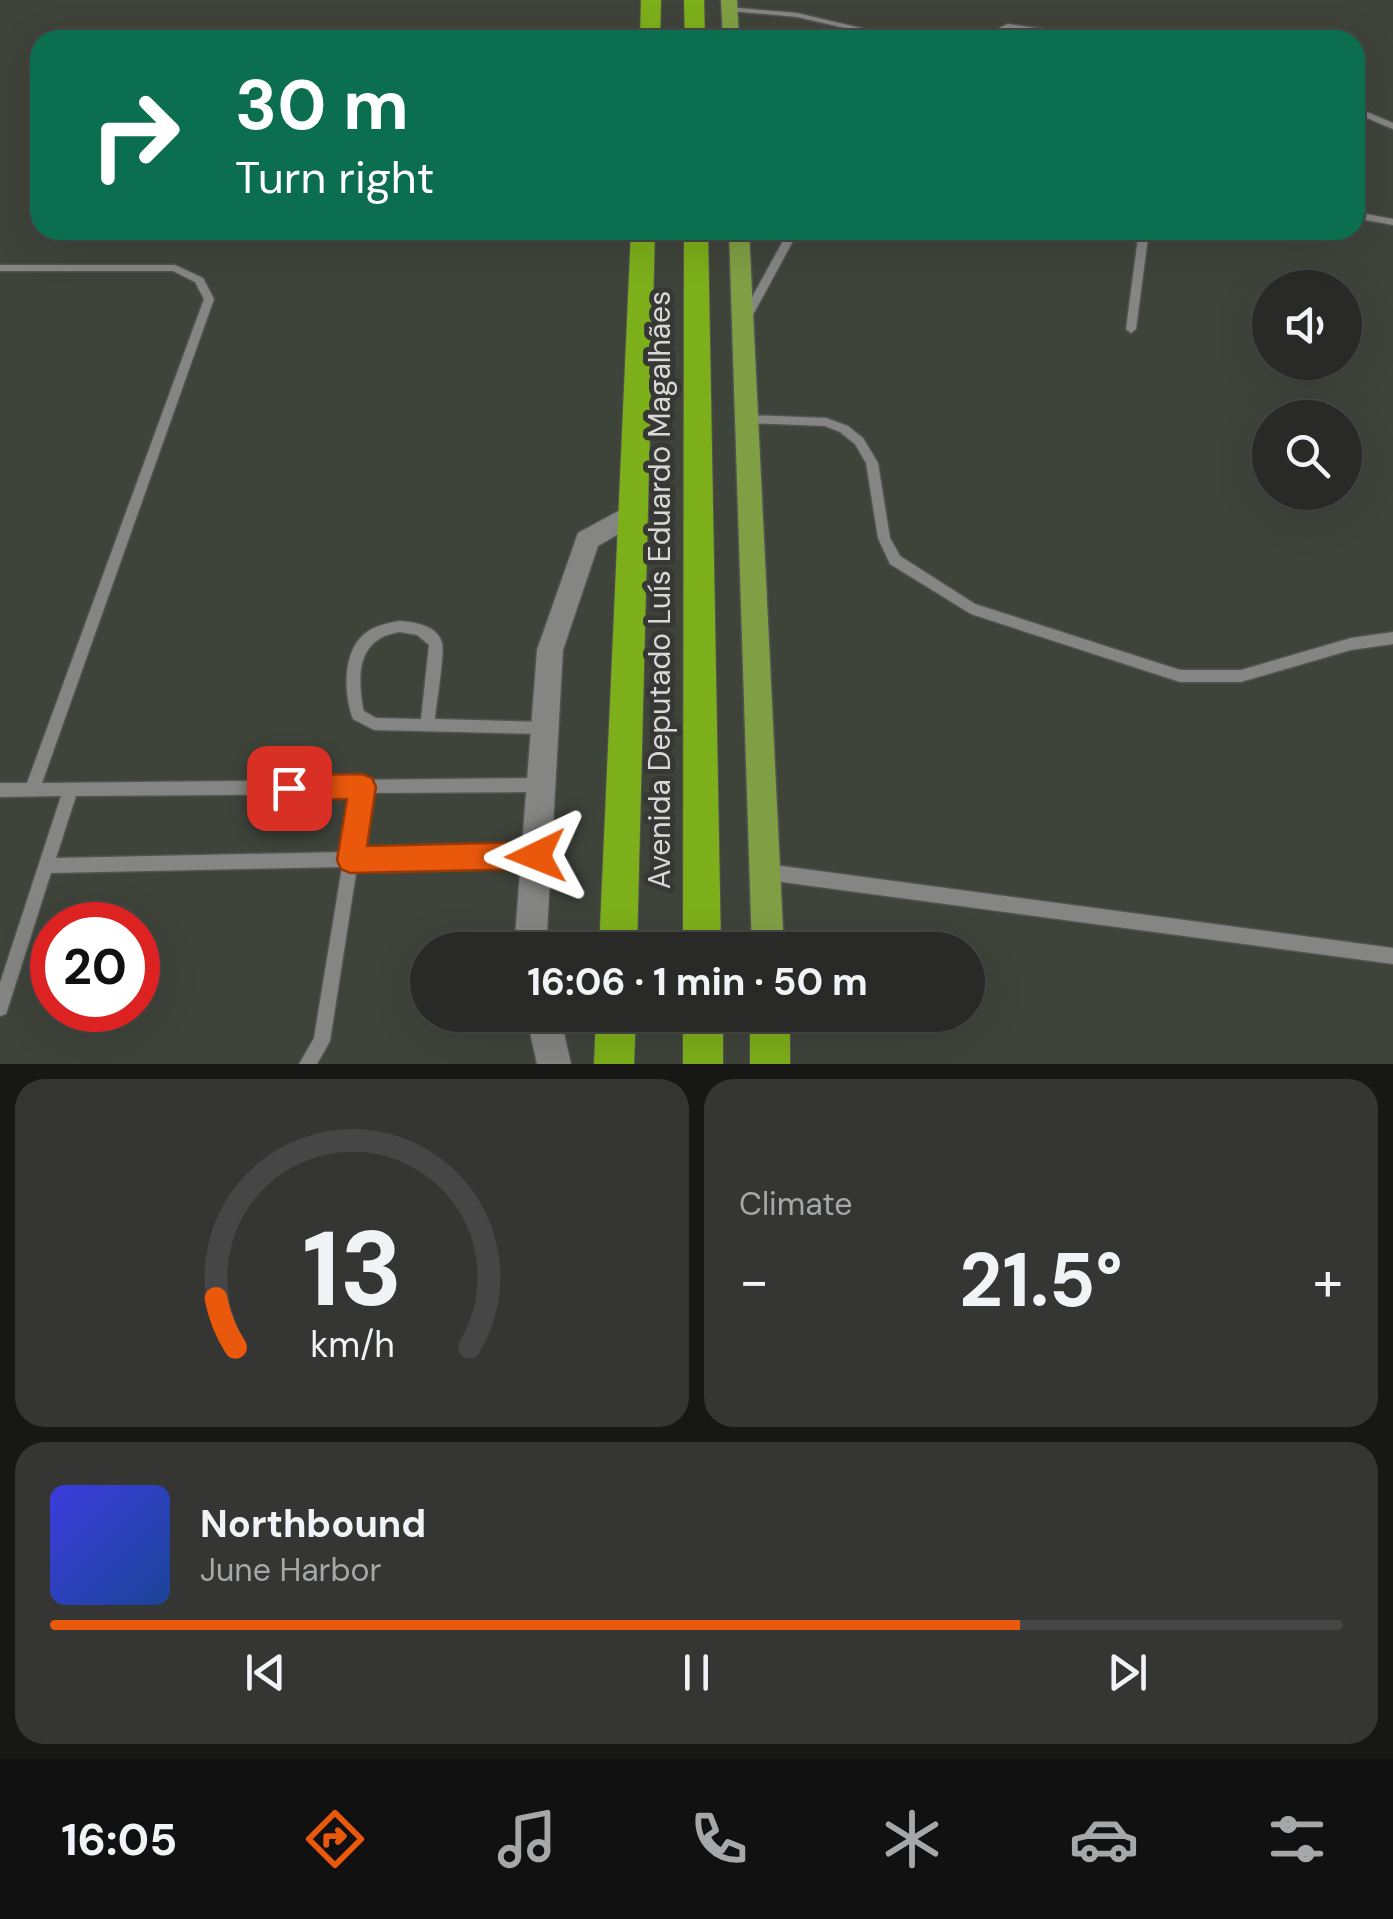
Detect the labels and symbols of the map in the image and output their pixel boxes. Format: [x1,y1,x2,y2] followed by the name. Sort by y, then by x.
[640,291,679,889] street label: Avenida Deputado Luís Eduardo Magalhães
[247,746,332,831] pin
[484,804,588,908] position arrow
[30,902,160,1032] speed limit sign: 20

